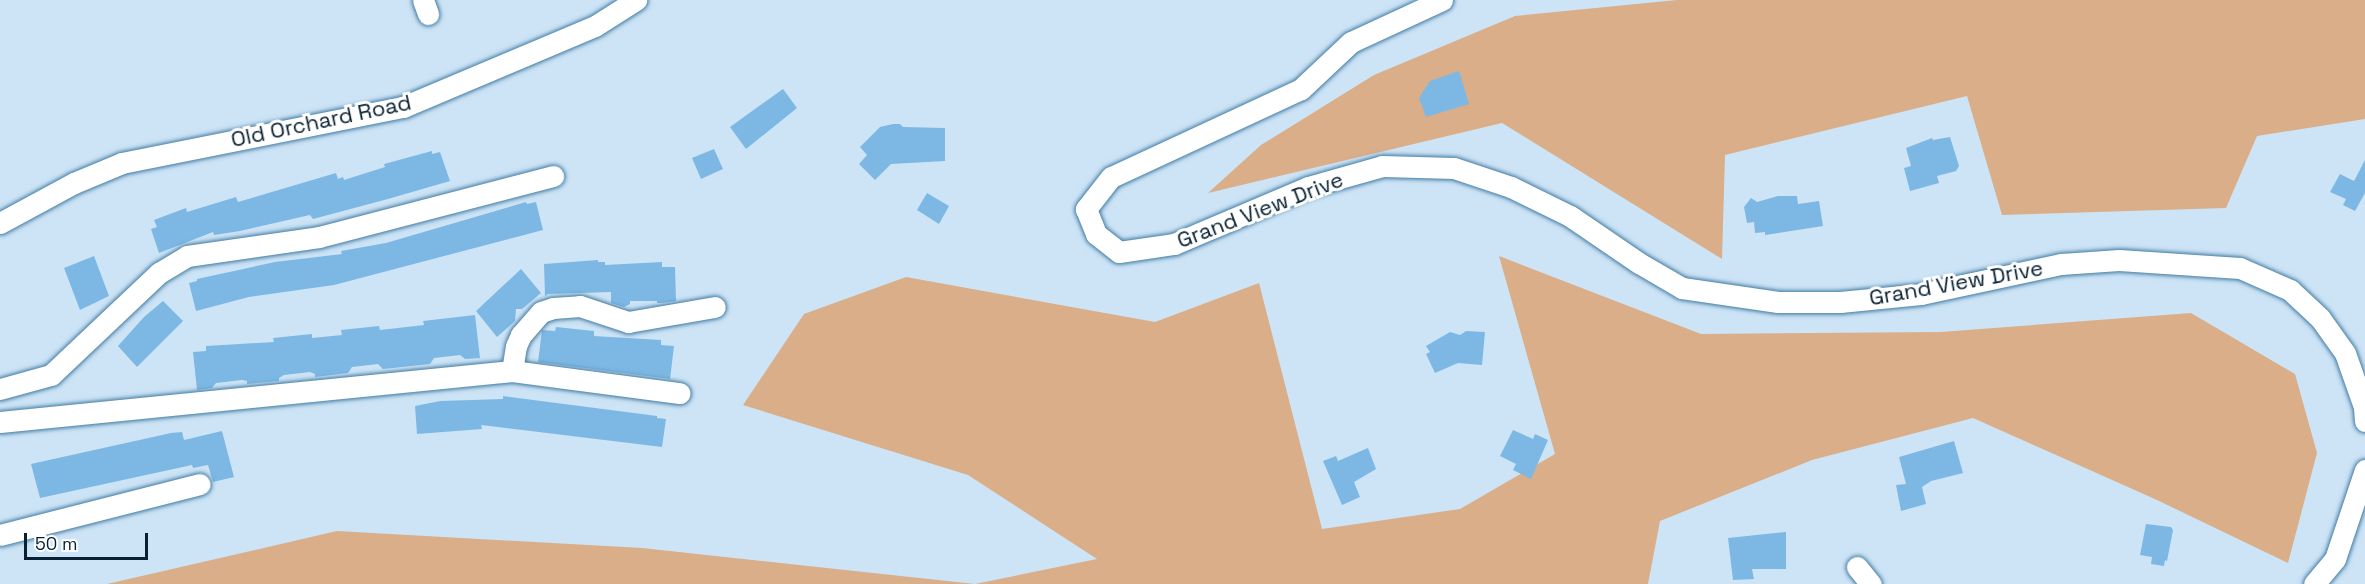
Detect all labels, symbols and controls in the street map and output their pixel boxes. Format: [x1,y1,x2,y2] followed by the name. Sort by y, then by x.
[228,89,414,153] street label: Old Orchard Road
[1173,166,1347,254] street label: Grand View Drive
[1867,255,2045,311] street label: Grand View Drive
[27,521,152,559] scale bar
[35,532,77,555] text: 50 m

